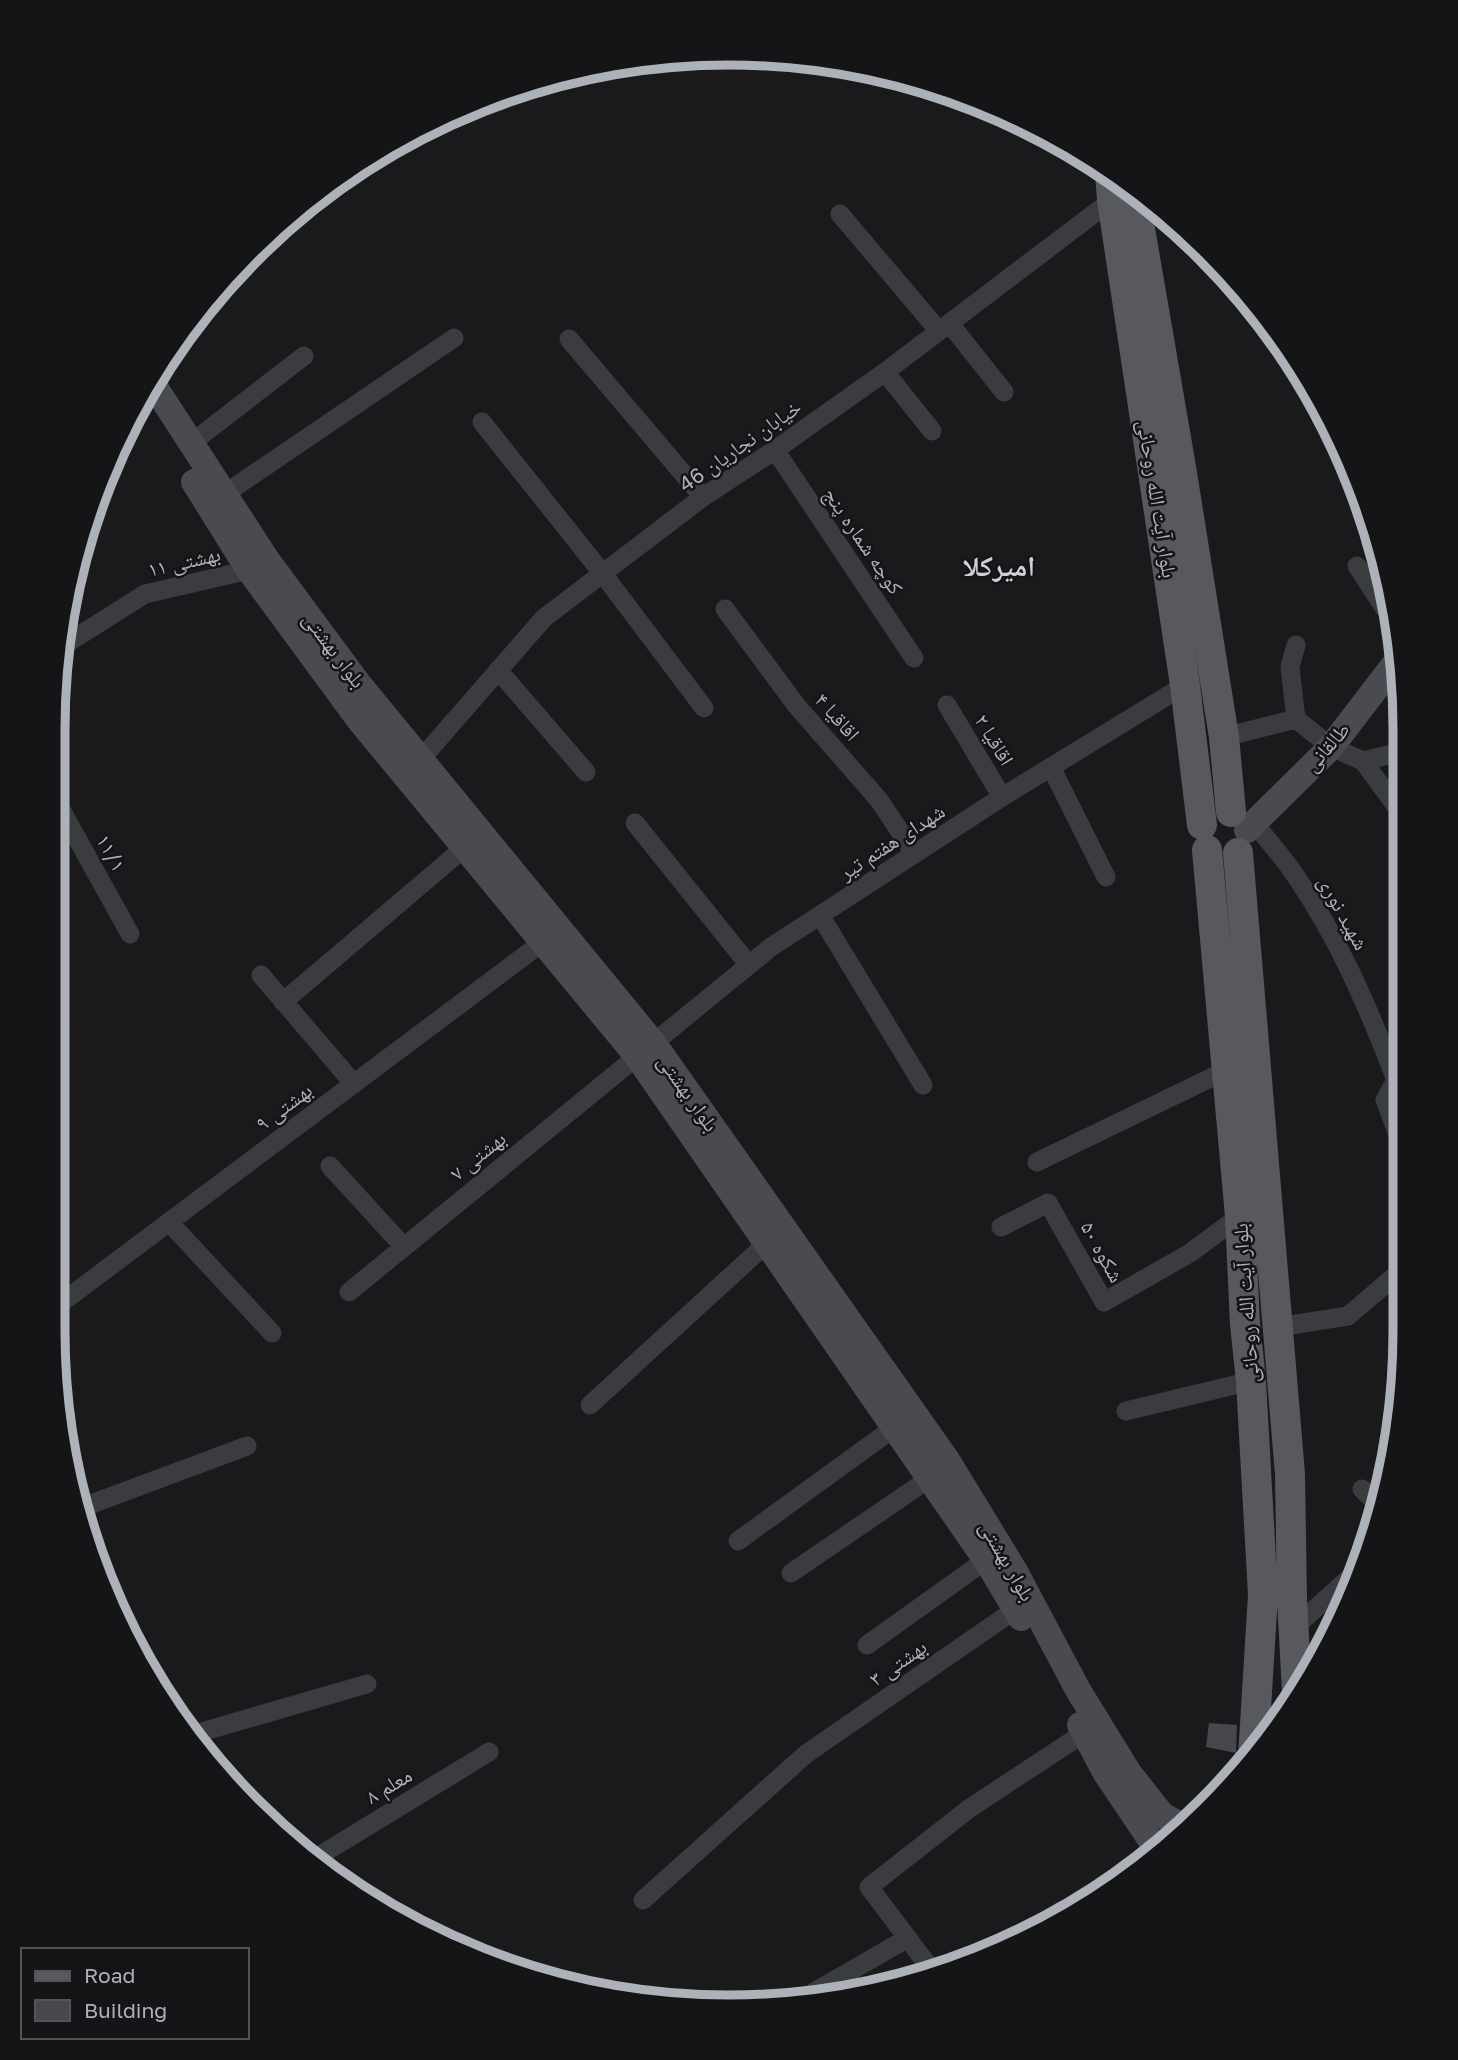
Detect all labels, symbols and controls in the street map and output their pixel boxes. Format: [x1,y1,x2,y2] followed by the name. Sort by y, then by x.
[673,393,806,497] street label: خیابان نجاریان 46
[1132,418,1183,580] street label: بلوار آیت الله روحانی
[818,482,909,600] street label: کوچه شماره پنج
[145,540,223,583] street label: بهشتی ۱۱
[963,549,1035,583] district label: امیرکلا
[297,606,372,693] street label: بلوار بهشتی
[810,687,866,746] street label: اقاقیا ۴
[969,709,1020,770] street label: اقاقیا ۲
[1298,716,1356,777] street label: طالقانی
[833,797,950,887] street label: شهدای هفتم تیر
[91,829,133,876] street label: ۱۱/۱
[1313,871,1375,954] street label: شهید نوری
[652,1049,725,1137] street label: بلوار بهشتی
[250,1076,318,1137] street label: بهشتی ۹
[444,1125,511,1186] street label: بهشتی ۷
[1076,1216,1130,1287] street label: شکوه ۵۰
[1226,1222,1265,1384] street label: بلوار آیت الله روحانی
[974,1516,1041,1606] street label: بلوار بهشتی
[864,1633,932,1692] street label: بهشتی ۳
[361,1761,417,1811] street label: معلم ۸
[21,1948,248,2039] legend
[84,1962,135,1988] text: Road
[84,1997,167,2023] text: Building

